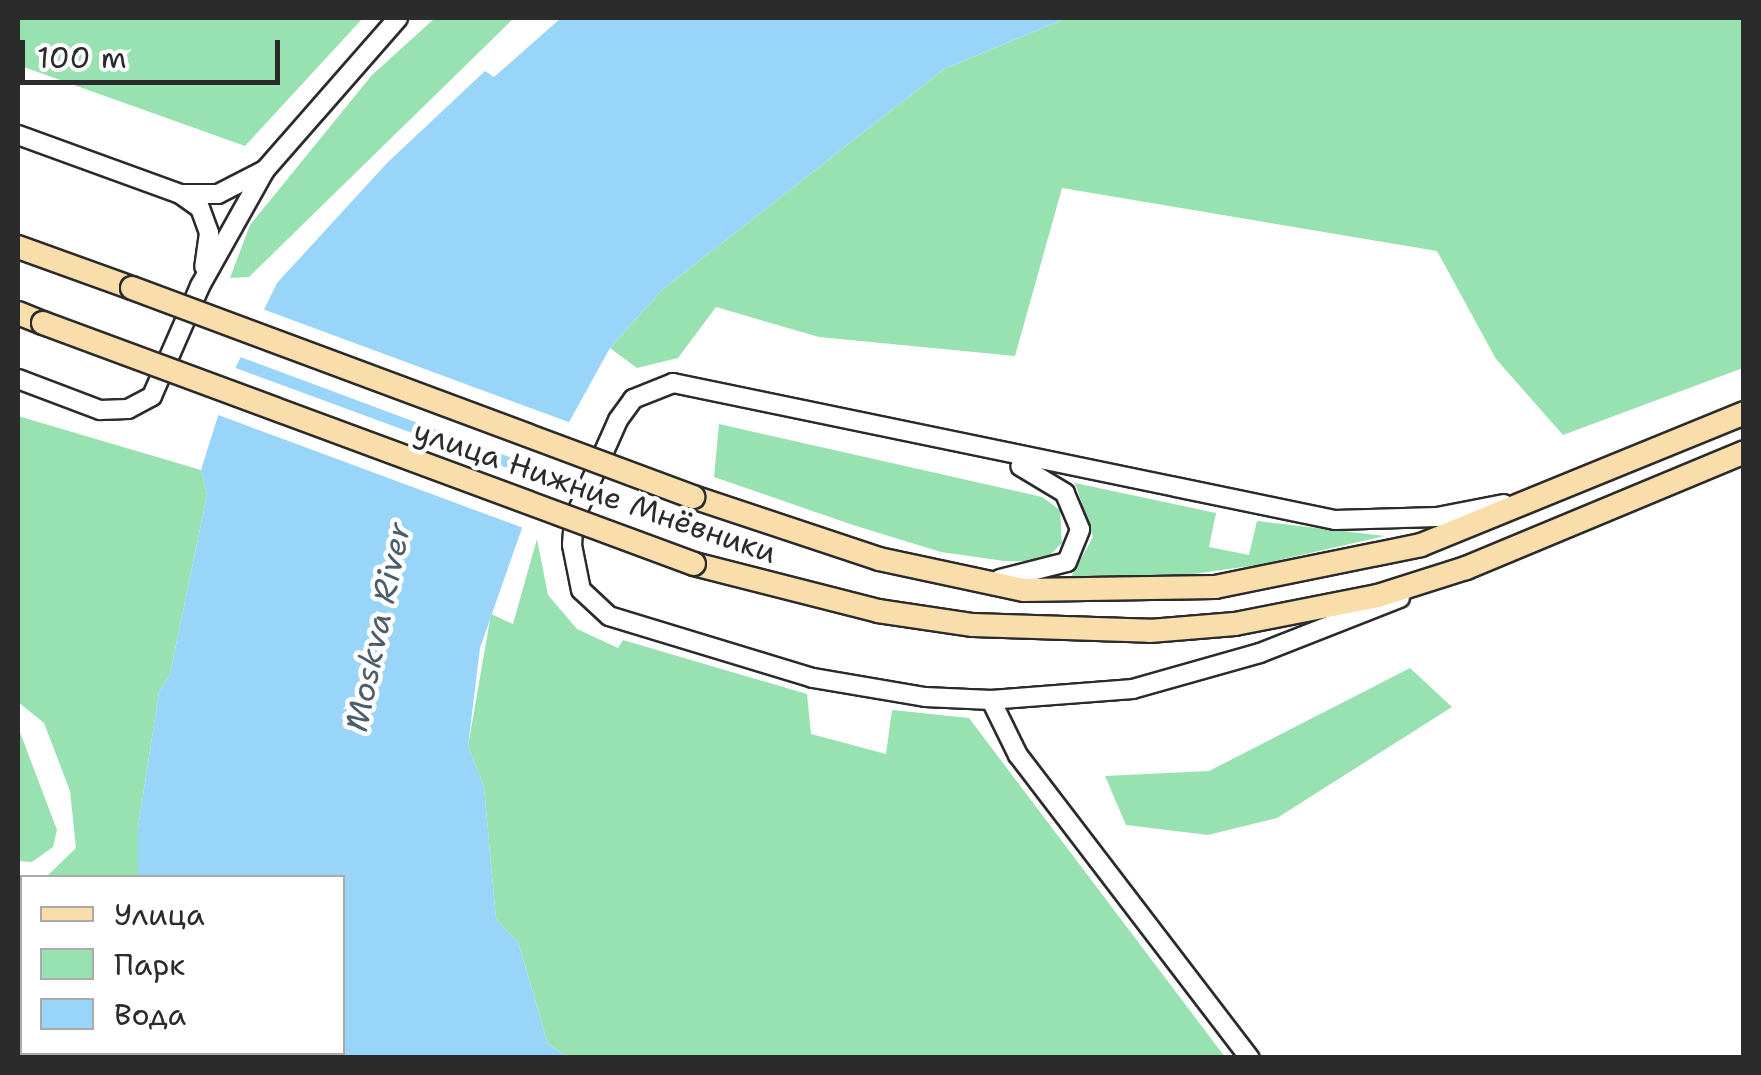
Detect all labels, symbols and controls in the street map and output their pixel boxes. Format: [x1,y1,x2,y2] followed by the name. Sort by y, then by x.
[25,20,285,82] scale bar
[37,37,127,78] text: 100 m
[409,413,781,571] street label: улица Нижние Мнёвники
[337,519,419,735] water label: Moskva River
[20,875,345,1055] legend
[114,894,205,935] text: Улица
[114,944,185,985] text: Парк
[114,994,186,1035] text: Вода

